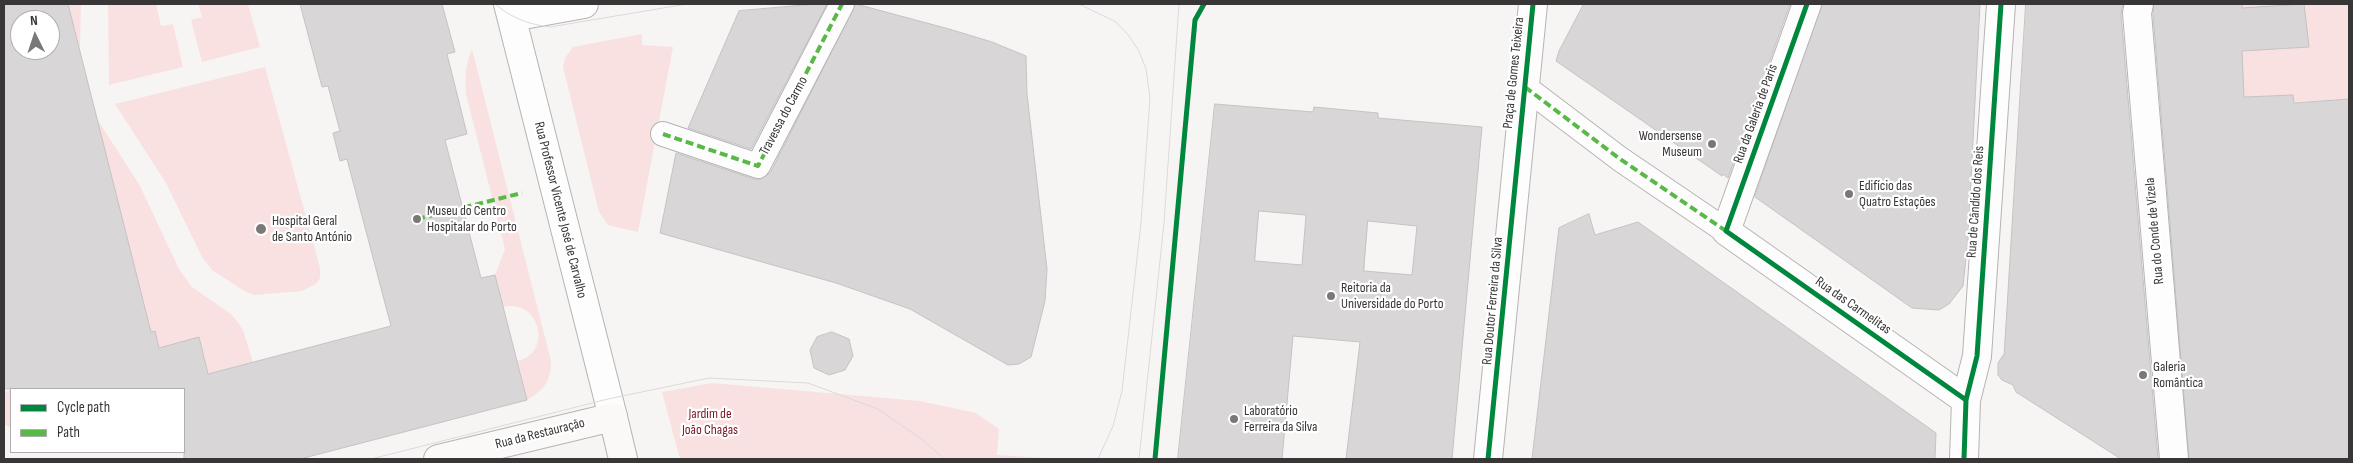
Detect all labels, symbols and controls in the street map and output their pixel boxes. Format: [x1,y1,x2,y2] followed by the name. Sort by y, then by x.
[10,10,60,60] north arrow
[30,12,38,29] text: N
[1500,16,1528,130] street label: Praça de Gomes Teixeira
[1730,62,1782,166] street label: Rua da Galeria de Paris
[756,74,812,158] street label: Travessa do Carmo
[530,120,590,300] street label: Rua Professor Vicente José de Carvalho
[1639,128,1702,160] place label: Wondersense Museum
[1706,138,1718,150] marker: Wondersense Museum
[1964,145,1988,259] street label: Rua de Cândido dos Reis
[2142,177,2168,285] street label: Rua do Conde de Vizela
[1859,178,1936,210] place label: Edifício das Quatro Estações
[1843,188,1855,200] marker: Edifício das Quatro Estações
[427,203,517,236] place label: Museu do Centro Hospitalar do Porto
[272,213,352,246] place label: Hospital Geral de Santo António
[411,213,423,225] marker: Museu do Centro Hospitalar do Porto
[254,222,268,236] marker: Hospital Geral de Santo António
[1479,236,1507,366] street label: Rua Doutor Ferreira da Silva
[1812,274,1894,338] street label: Rua das Carmelitas
[1341,280,1444,312] place label: Reitoria da Universidade do Porto
[1325,290,1337,302] marker: Reitoria da Universidade do Porto
[2153,359,2203,392] place label: Galeria Romântica
[2137,369,2149,381] marker: Galeria Romântica
[10,388,185,453] legend
[57,398,110,417] text: Cycle path
[1244,403,1317,436] place label: Laboratório Ferreira da Silva
[682,406,738,438] park label: Jardim de João Chagas
[1228,413,1240,425] marker: Laboratório Ferreira da Silva
[494,415,586,453] street label: Rua da Restauração
[57,423,80,442] text: Path

